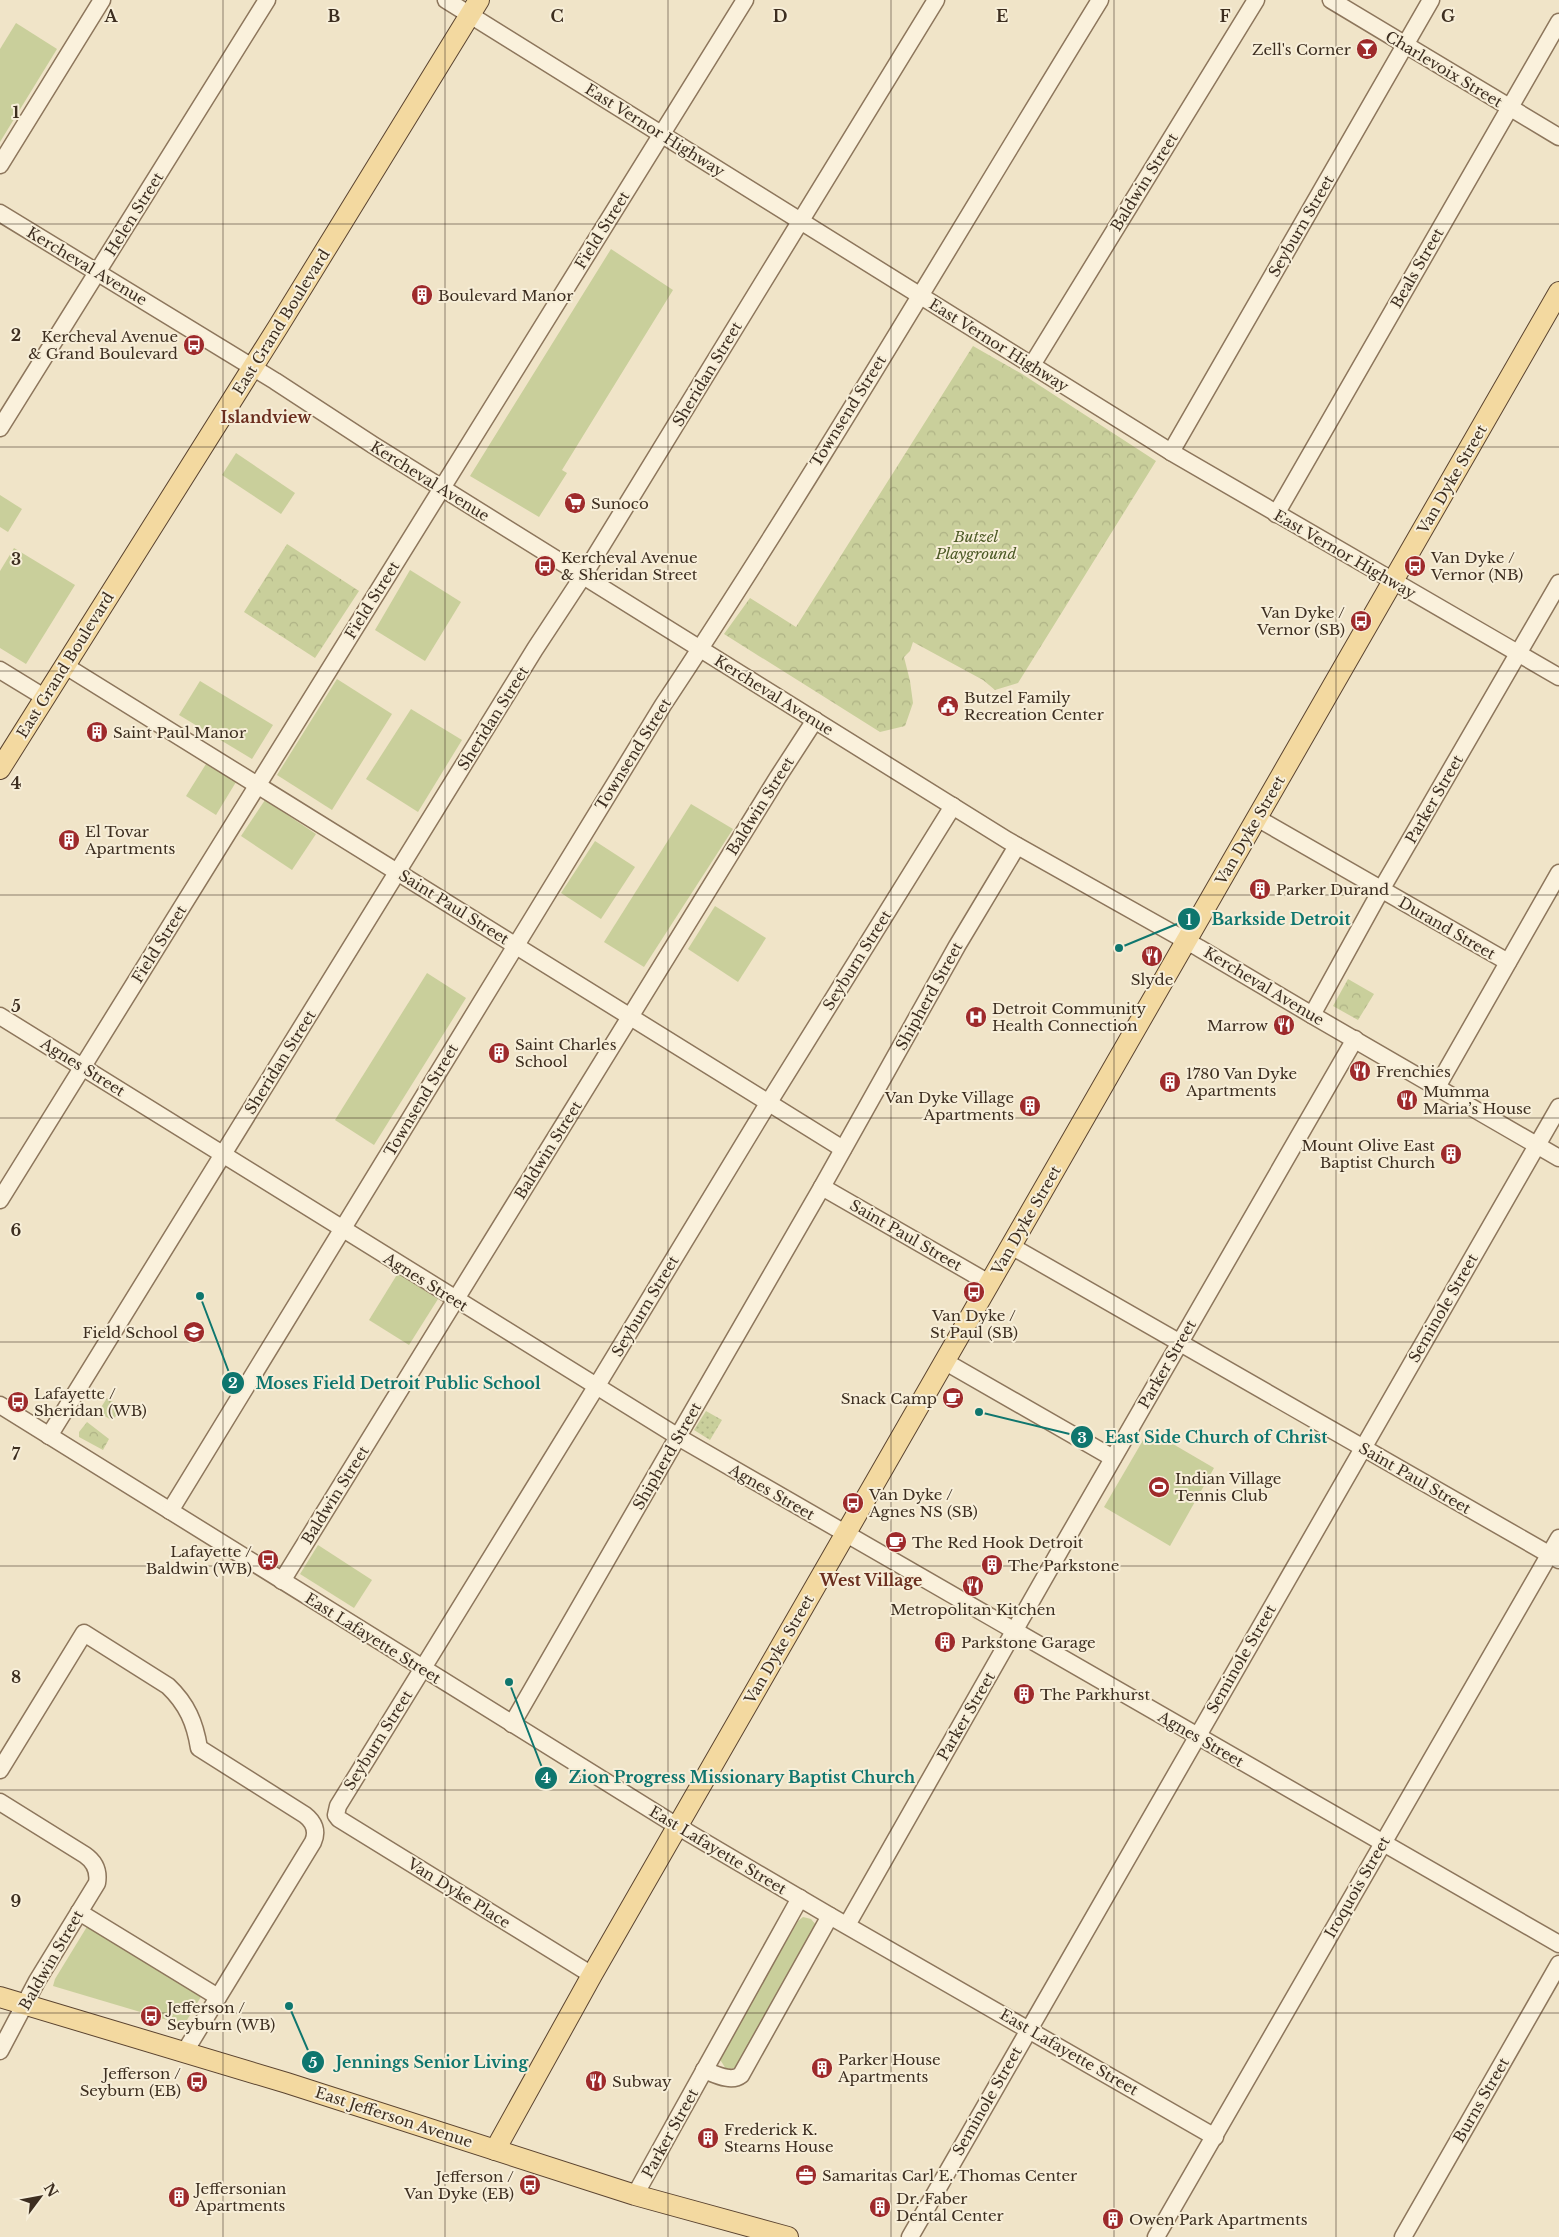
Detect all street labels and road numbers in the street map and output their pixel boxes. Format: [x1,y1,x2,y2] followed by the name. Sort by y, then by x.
[1382,27,1506,112] street label: Charlevoix Street
[582,79,729,181] street label: East Vernor Highway
[1106,129,1182,235] street label: Baldwin Street
[101,168,167,259] street label: Helen Street
[1264,171,1338,280] street label: Seyburn Street
[571,187,634,272] street label: Field Street
[24,223,150,309] street label: Kercheval Avenue
[1386,224,1448,312] street label: Beals Street
[228,246,334,398] street label: East Grand Boulevard
[926,294,1073,396] street label: East Vernor Highway
[668,318,746,430] street label: Sheridan Street
[806,351,890,470] street label: Townsend Street
[1413,421,1491,538] street label: Van Dyke Street
[367,437,493,525] street label: Kercheval Avenue
[1271,506,1420,603] street label: East Vernor Highway
[341,557,404,642] street label: Field Street
[12,589,118,741] street label: East Grand Boulevard
[711,651,837,739] street label: Kercheval Avenue
[453,662,533,774] street label: Sheridan Street
[591,694,675,813] street label: Townsend Street
[1401,751,1467,847] street label: Parker Street
[722,753,798,859] street label: Baldwin Street
[1211,772,1289,889] street label: Van Dyke Street
[395,866,513,949] street label: Saint Paul Street
[1395,893,1499,964] street label: Durand Street
[128,901,191,986] street label: Field Street
[819,906,896,1014] street label: Seyburn Street
[891,938,967,1053] street label: Shipherd Street
[1201,943,1327,1029] street label: Kercheval Avenue
[240,1006,320,1118] street label: Sheridan Street
[37,1033,129,1101] street label: Agnes Street
[380,1040,462,1160] street label: Townsend Street
[510,1097,586,1203] street label: Baldwin Street
[987,1162,1065,1279] street label: Van Dyke Street
[847,1195,966,1275] street label: Saint Paul Street
[380,1248,472,1316] street label: Agnes Street
[1404,1250,1482,1366] street label: Seminole Street
[607,1252,683,1360] street label: Seyburn Street
[1134,1316,1200,1412] street label: Parker Street
[629,1399,706,1513] street label: Shipherd Street
[1356,1438,1475,1518] street label: Saint Paul Street
[297,1442,373,1548] street label: Baldwin Street
[725,1459,818,1524] street label: Agnes Street
[302,1588,445,1688] street label: East Lafayette Street
[740,1591,818,1708] street label: Van Dyke Street
[1202,1601,1280,1717] street label: Seminole Street
[933,1668,999,1764] street label: Parker Street
[340,1686,417,1794] street label: Seyburn Street
[1154,1706,1247,1771] street label: Agnes Street
[646,1802,790,1899] street label: East Lafayette Street
[1320,1833,1394,1941] street label: Iroquois Street
[403,1853,514,1932] street label: Van Dyke Place
[15,1906,87,2013] street label: Baldwin Street
[996,2005,1142,2100] street label: East Lafayette Street
[948,2043,1026,2159] street label: Seminole Street
[1449,2054,1513,2146] street label: Burns Street
[313,2083,475,2151] street label: East Jefferson Avenue
[638,2085,702,2181] street label: Parker Street

